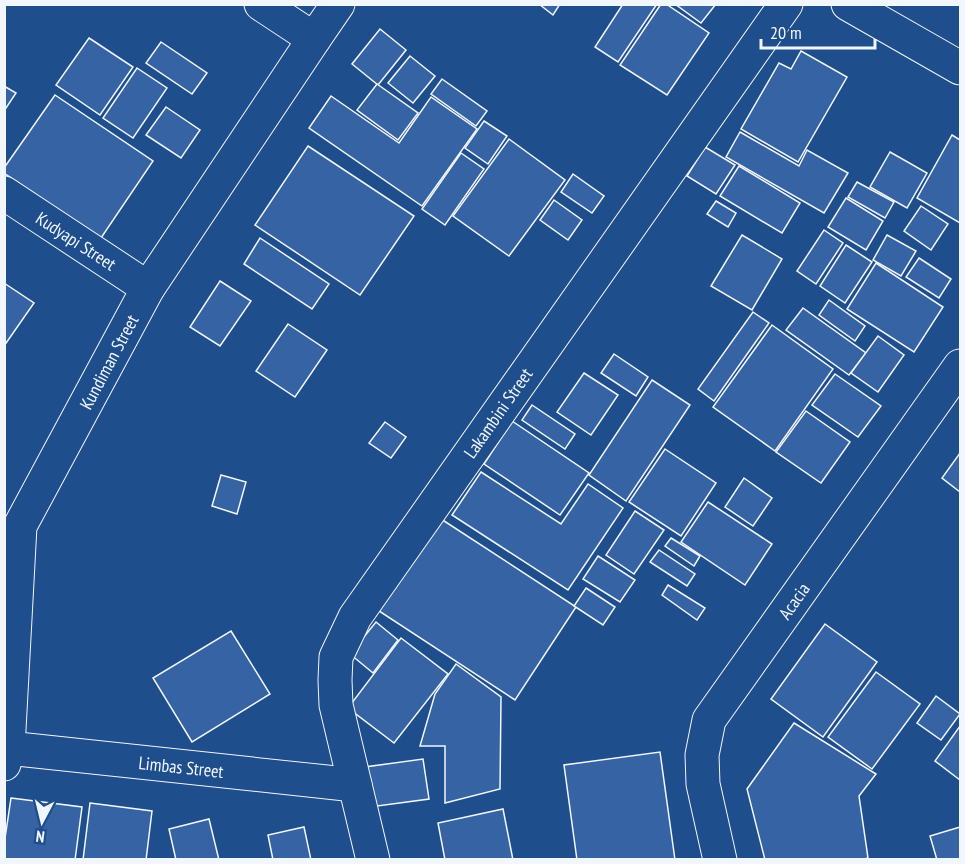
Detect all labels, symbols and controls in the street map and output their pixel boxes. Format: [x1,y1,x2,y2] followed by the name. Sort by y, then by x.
[761,12,875,50] scale bar
[770,21,802,44] text: 20 m
[32,207,120,275] street label: Kudyapi Street
[74,311,144,413] street label: Kundiman Street
[458,363,538,463] street label: Lakambini Street
[773,578,815,624] street label: Acacia
[137,751,225,783] street label: Limbas Street
[12,792,72,852] north arrow
[35,826,46,847] text: N

